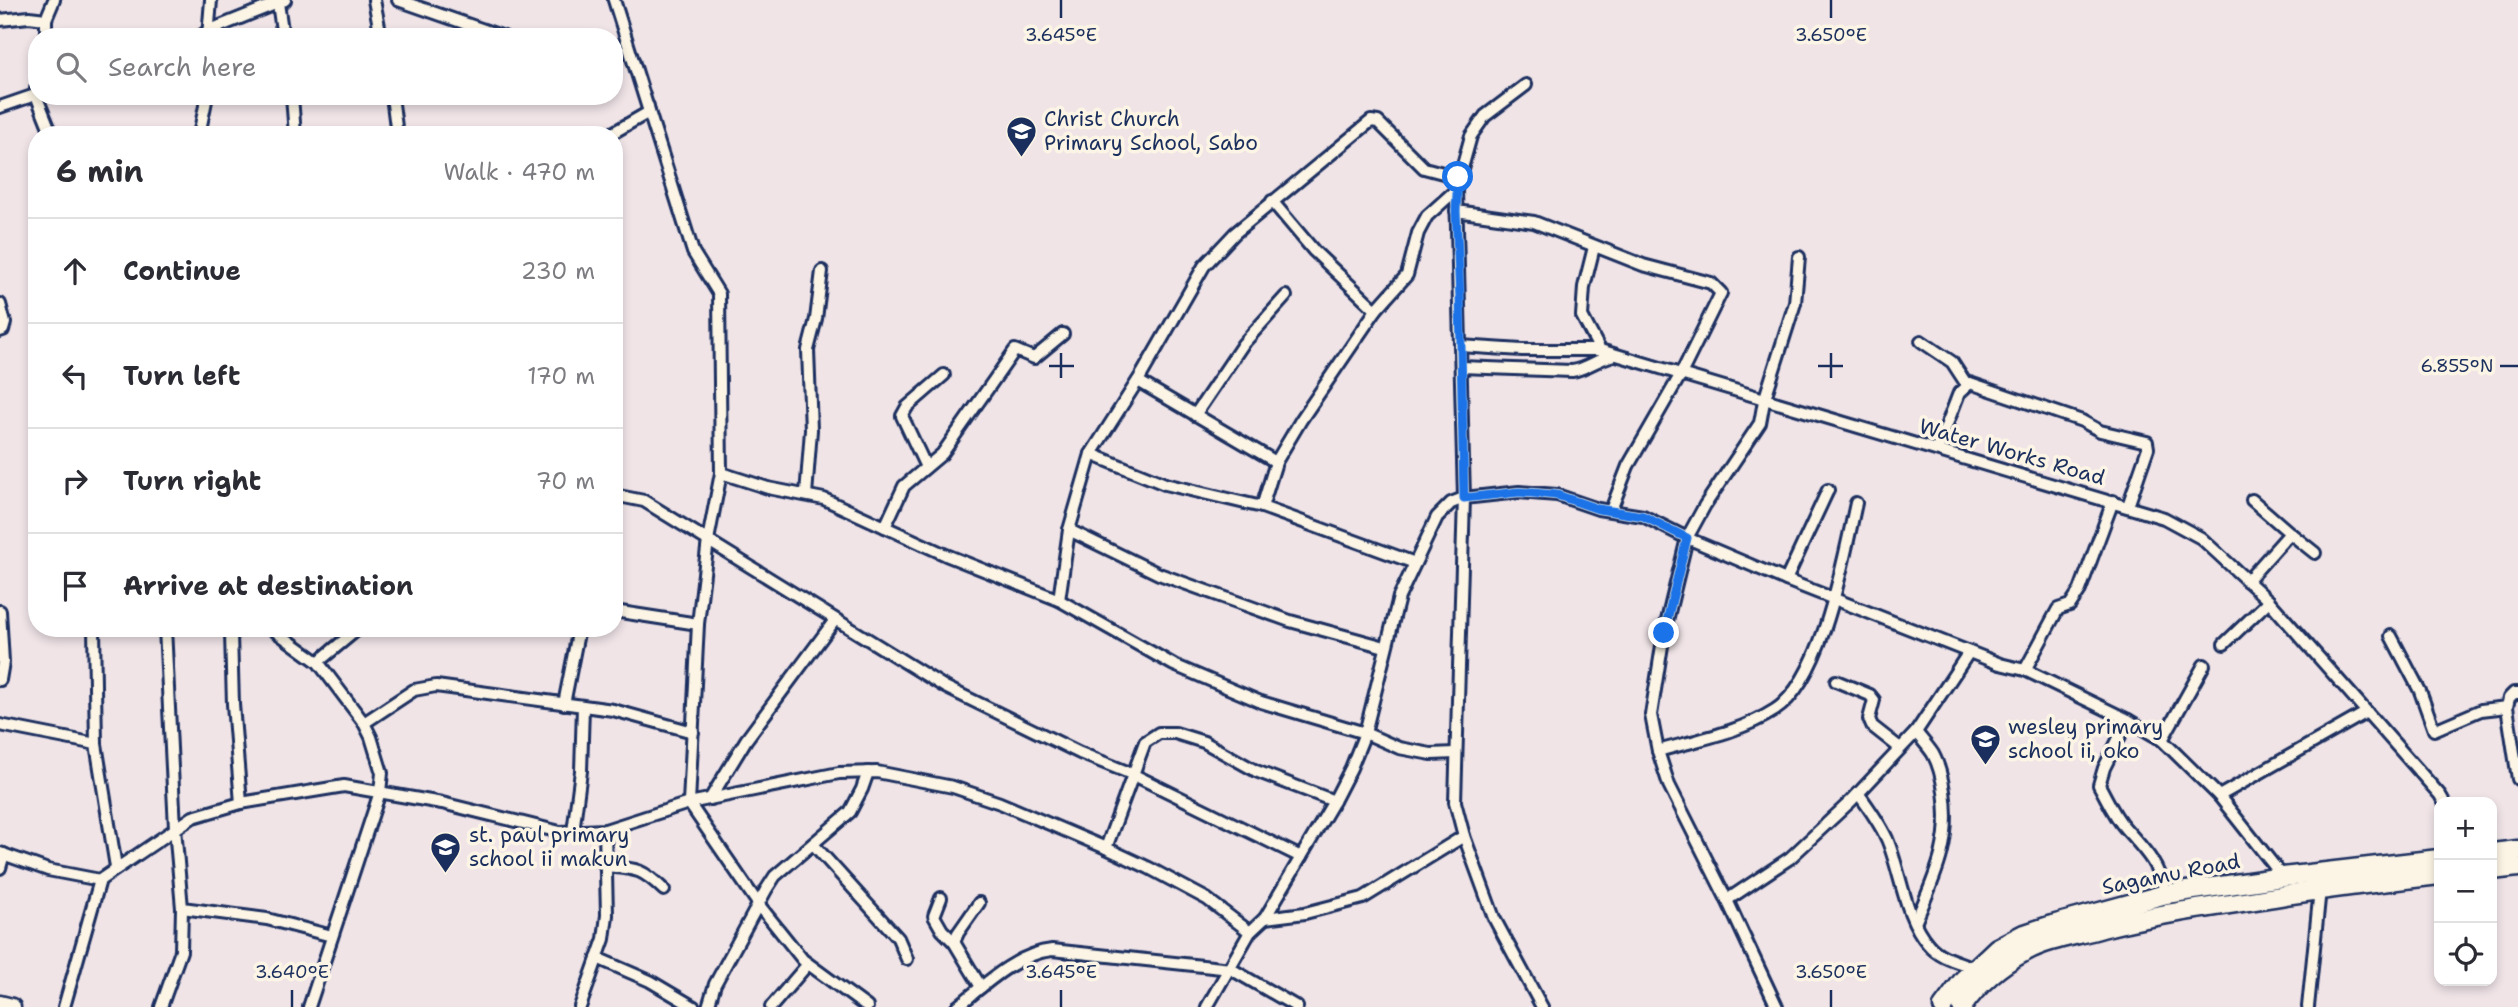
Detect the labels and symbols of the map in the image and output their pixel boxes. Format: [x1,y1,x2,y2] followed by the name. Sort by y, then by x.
[1025,23,1097,47] text: 3.645°E
[1795,23,1867,47] text: 3.650°E
[1044,105,1258,157] place label: Christ Church Primary School, Sabo
[1004,114,1038,158] school or university icon: Christ Church Primary School, Sabo
[1442,161,1473,192] route start
[2420,354,2494,378] text: 6.855°N
[1916,412,2108,492] street label: Water Works Road
[1648,617,1679,648] route end
[2008,713,2163,765] place label: wesley primary school ii, oko
[1968,722,2002,766] school or university icon: wesley primary school ii, oko
[469,821,629,873] place label: st. paul primary school ii makun
[429,830,463,874] school or university icon: st. paul primary school ii makun
[2100,847,2242,901] street label: Sagamu Road
[255,960,329,984] text: 3.640°E
[1025,960,1097,984] text: 3.645°E
[1795,960,1867,984] text: 3.650°E

